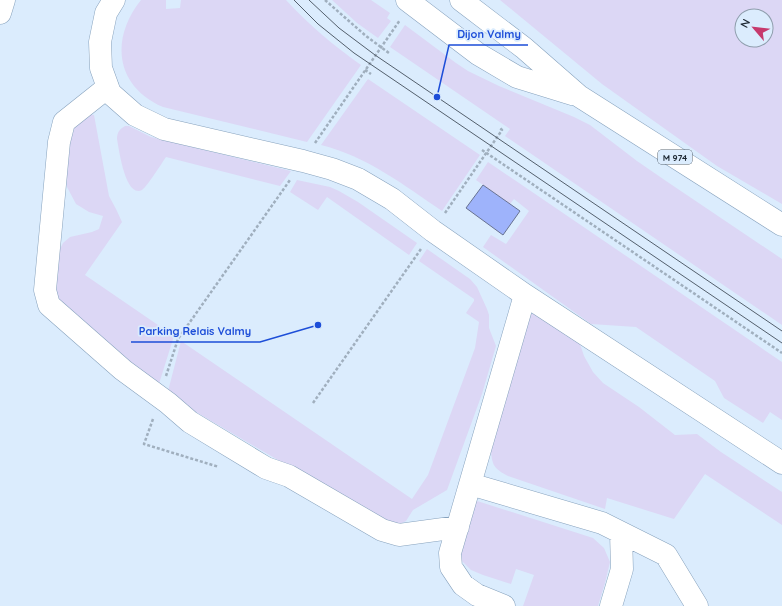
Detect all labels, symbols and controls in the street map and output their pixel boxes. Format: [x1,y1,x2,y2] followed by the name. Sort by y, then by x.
[734,8,774,48] north arrow
[737,16,753,30] text: N
[449,22,528,45] callout: Dijon Valmy
[457,27,521,41] text: Dijon Valmy
[658,150,692,164] road number: M 974
[131,319,260,342] callout: Parking Relais Valmy
[139,324,251,338] text: Parking Relais Valmy

